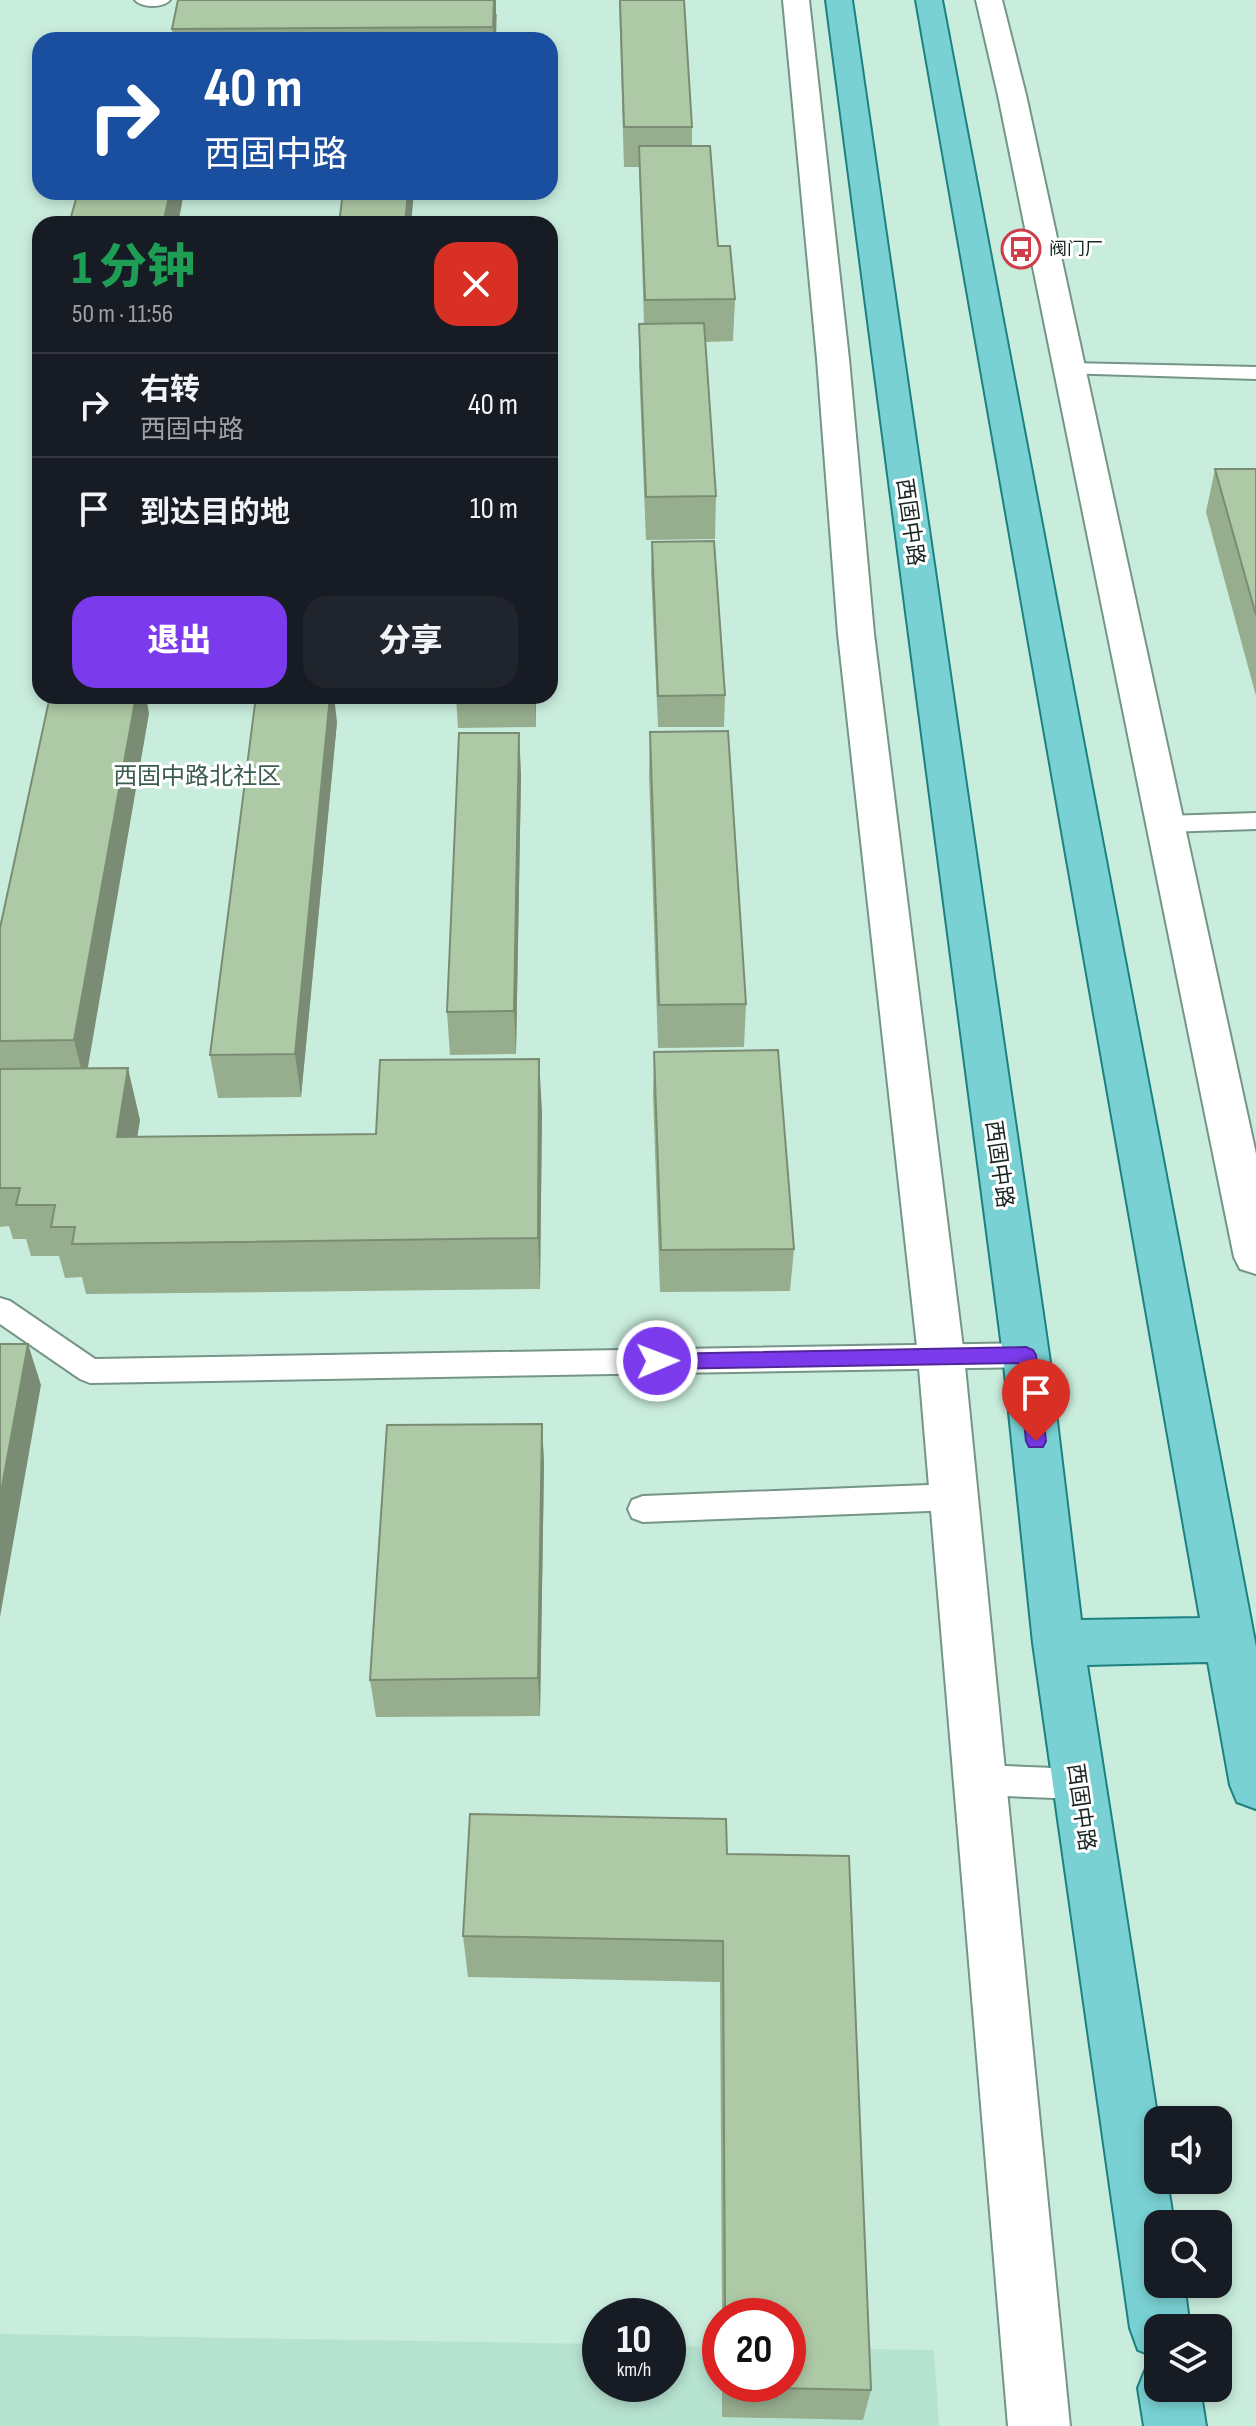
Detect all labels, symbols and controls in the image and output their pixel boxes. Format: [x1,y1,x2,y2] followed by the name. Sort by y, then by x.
[204,56,303,123] text: 40 m
[72,64,176,168] icon: right
[204,134,348,177] text: 西固中路
[1000,228,1042,270] bus stop icon: 阀门厂
[1049,239,1103,260] place label: 阀门厂
[72,240,195,297] text: 1 分钟
[434,242,518,326] button: close
[72,299,173,330] text: 50 m · 11:56
[140,372,200,408] text: 右转
[72,383,116,427] icon: right
[468,387,518,423] text: 40 m
[140,415,244,446] text: 西固中路
[890,477,929,568] street label: 西固中路
[72,487,116,531] icon: arrive
[470,491,518,527] text: 10 m
[140,495,290,531] text: 到达目的地
[72,596,287,688] button: 退出
[303,596,518,688] button: 分享
[113,762,281,791] district label: 西固中路北社区
[979,1119,1018,1210] street label: 西固中路
[615,1319,699,1403] position arrow
[1002,1359,1070,1441] pin
[1014,1371,1058,1415] icon: arrive
[1061,1762,1100,1853] street label: 西固中路
[1144,2106,1232,2402] map controls
[1144,2106,1232,2194] button: sound
[1144,2210,1232,2298] button: search
[702,2298,806,2402] speed limit sign: 20
[1144,2314,1232,2402] button: layers
[617,2316,651,2364] text: 10
[617,2358,651,2382] text: km/h

